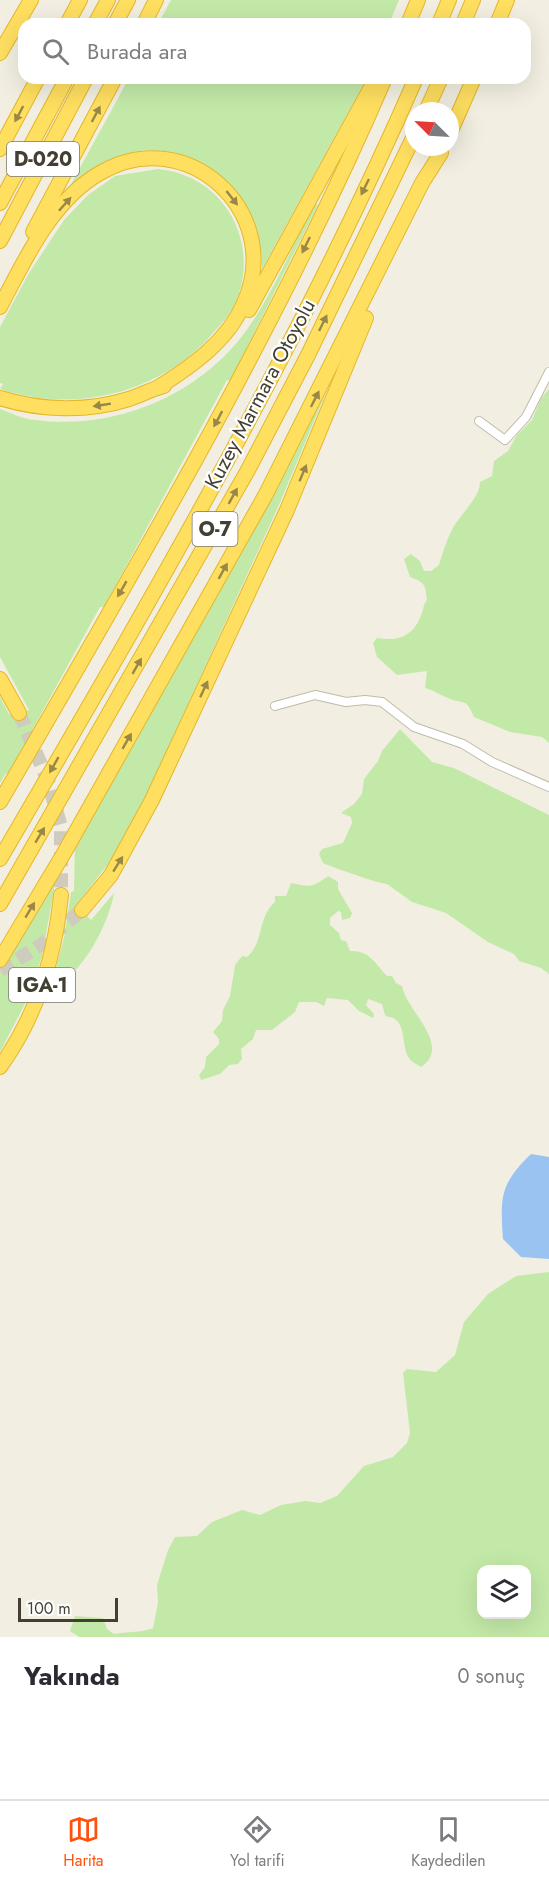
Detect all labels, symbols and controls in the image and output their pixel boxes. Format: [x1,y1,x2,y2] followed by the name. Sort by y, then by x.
[18,18,531,84] search box
[39,35,72,68] icon: search
[87,35,187,67] text: Burada ara
[405,102,459,156] north arrow
[14,105,24,122] one-way arrow
[92,105,101,122] one-way arrow
[7,142,79,176] road number: D-020
[361,178,370,195] one-way arrow
[226,190,239,206] one-way arrow
[58,197,71,212] one-way arrow
[301,236,310,253] one-way arrow
[197,294,323,494] street label: Kuzey Marmara Otoyolu
[318,315,328,332] one-way arrow
[310,390,320,408] one-way arrow
[92,401,111,410] one-way arrow
[213,411,223,428] one-way arrow
[299,464,308,482] one-way arrow
[228,488,238,505] one-way arrow
[192,512,238,546] road number: O-7
[218,562,228,579] one-way arrow
[117,580,127,597] one-way arrow
[132,657,142,674] one-way arrow
[200,680,209,697] one-way arrow
[122,733,133,749] one-way arrow
[49,757,60,773] one-way arrow
[35,827,46,843] one-way arrow
[113,855,124,872] one-way arrow
[24,902,35,918] one-way arrow
[9,968,75,1002] road number: IGA-1
[477,1565,531,1619] map controls
[477,1565,531,1619] button: layers
[18,1595,118,1622] scale bar
[27,1597,71,1620] text: 100 m
[24,1657,120,1695] text: Yakında
[457,1662,525,1691] text: 0 sonuç
[63,1813,104,1872] tab: Harita
[230,1813,285,1872] tab: Yol tarifi
[411,1813,486,1872] tab: Kaydedilen

